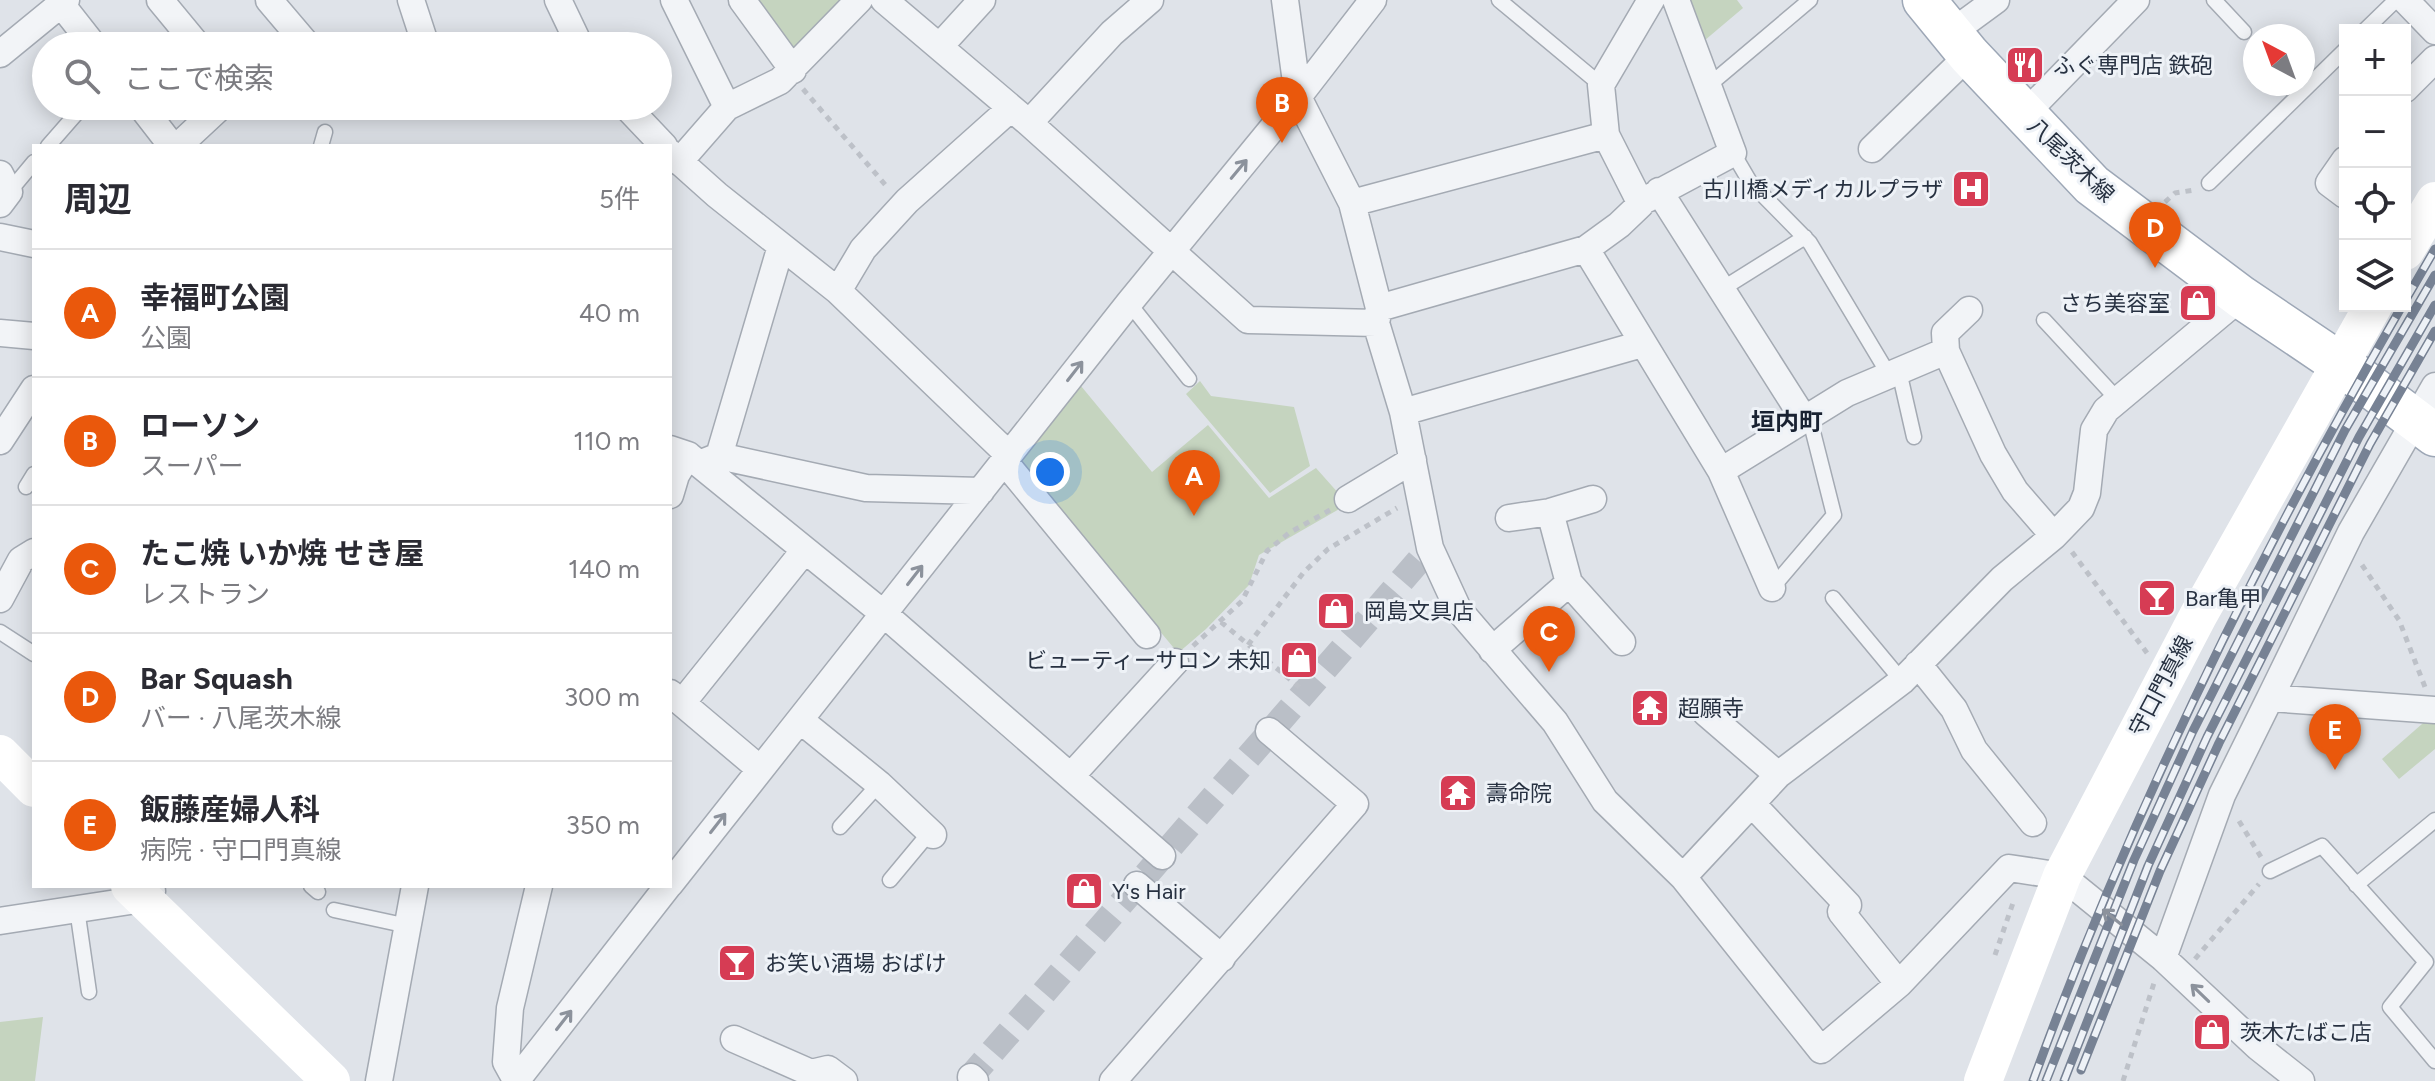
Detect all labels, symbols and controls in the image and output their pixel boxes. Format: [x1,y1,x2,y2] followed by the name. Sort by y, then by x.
[2243,24,2315,96] north arrow
[2339,24,2411,312] map controls
[2339,24,2411,96] button: +
[32,32,672,120] search box
[2004,44,2046,86] restaurant icon: ふぐ専門店 鉄砲
[2053,52,2212,79] place label: ふぐ専門店 鉄砲
[60,54,104,98] icon: search
[124,60,274,97] text: ここで検索
[1256,77,1308,143] pin: B
[2339,96,2411,168] button: −
[2022,112,2120,208] street label: 八尾茨木線
[1230,159,1248,180] one-way arrow
[1950,168,1992,210] hospital icon: 古川橋メディカルプラザ
[2339,168,2411,240] button: locate
[1703,176,1943,203] place label: 古川橋メディカルプラザ
[64,179,132,220] text: 周辺
[599,183,640,215] text: 5件
[2129,202,2181,268] pin: D
[2339,240,2411,312] button: layers
[140,279,290,316] text: 幸福町公園
[2177,282,2219,324] shop icon: さち美容室
[2060,290,2170,317] place label: さち美容室
[81,297,99,329] text: A
[579,297,640,329] text: 40 m
[140,322,192,354] text: 公園
[1067,361,1084,382] one-way arrow
[140,407,260,444] text: ローソン
[1751,407,1823,436] district label: 垣内町
[82,425,98,457] text: B
[573,425,640,457] text: 110 m
[140,450,244,482] text: スーパー
[1168,450,1220,516] pin: A
[1030,452,1070,492] your location
[140,535,424,572] text: たこ焼 いか焼 せき屋
[81,553,99,585] text: C
[568,553,640,585] text: 140 m
[906,565,923,586] one-way arrow
[2136,577,2178,619] bar icon: Bar亀甲
[140,578,270,610] text: レストラン
[2185,585,2261,612] place label: Bar亀甲
[1315,590,1357,632] shop icon: 岡島文具店
[1364,598,1474,625] place label: 岡島文具店
[1523,606,1575,672] pin: C
[2123,631,2199,741] street label: 守口門真線
[1278,639,1320,681] shop icon: ビューティーサロン 未知
[1025,647,1271,674] place label: ビューティーサロン 未知
[140,660,293,697] text: Bar Squash
[81,681,99,713] text: D
[564,681,640,713] text: 300 m
[1629,687,1671,729] temple icon: 超願寺
[1678,695,1744,722] place label: 超願寺
[140,702,341,734] text: バー · 八尾茨木線
[2309,704,2361,770] pin: E
[1437,772,1479,814] temple icon: 壽命院
[1486,780,1552,807] place label: 壽命院
[140,791,320,828] text: 飯藤産婦人科
[82,809,98,841] text: E
[566,809,640,841] text: 350 m
[709,813,727,834] one-way arrow
[140,834,341,866] text: 病院 · 守口門真線
[1063,870,1105,912] shop icon: Y's Hair
[1112,878,1186,905] place label: Y's Hair
[2103,908,2123,926] one-way arrow
[716,942,758,984] bar icon: お笑い酒場 おばけ
[765,950,946,977] place label: お笑い酒場 おばけ
[2191,984,2210,1003] one-way arrow
[555,1010,572,1031] one-way arrow
[2191,1011,2233,1053] shop icon: 茨木たばこ店
[2240,1019,2372,1046] place label: 茨木たばこ店

